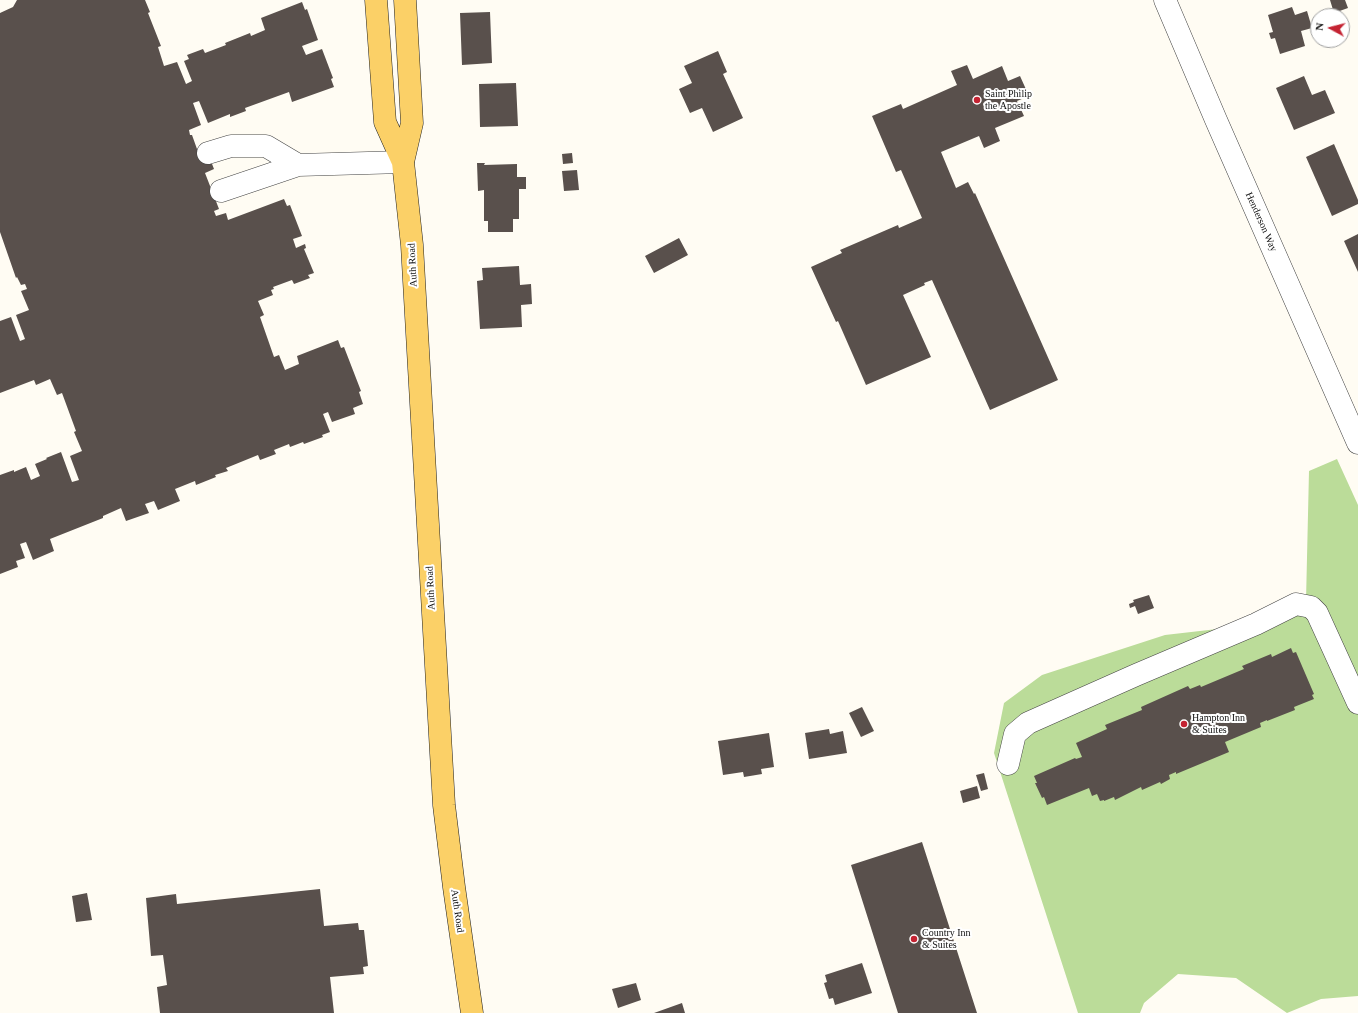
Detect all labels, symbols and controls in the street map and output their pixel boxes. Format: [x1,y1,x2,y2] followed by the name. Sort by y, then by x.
[1310,8,1350,48] north arrow
[1313,22,1326,31] text: N
[985,88,1032,112] place label: Saint Philip the Apostle
[972,95,982,105] marker: Saint Philip the Apostle
[1243,190,1279,254] street label: Henderson Way
[406,243,420,287] street label: Auth Road
[424,566,438,610] street label: Auth Road
[1192,712,1245,736] place label: Hampton Inn & Suites
[1179,719,1189,729] marker: Hampton Inn & Suites
[448,889,466,933] street label: Auth Road
[922,927,971,950] place label: Country Inn & Suites
[909,934,919,944] marker: Country Inn & Suites

